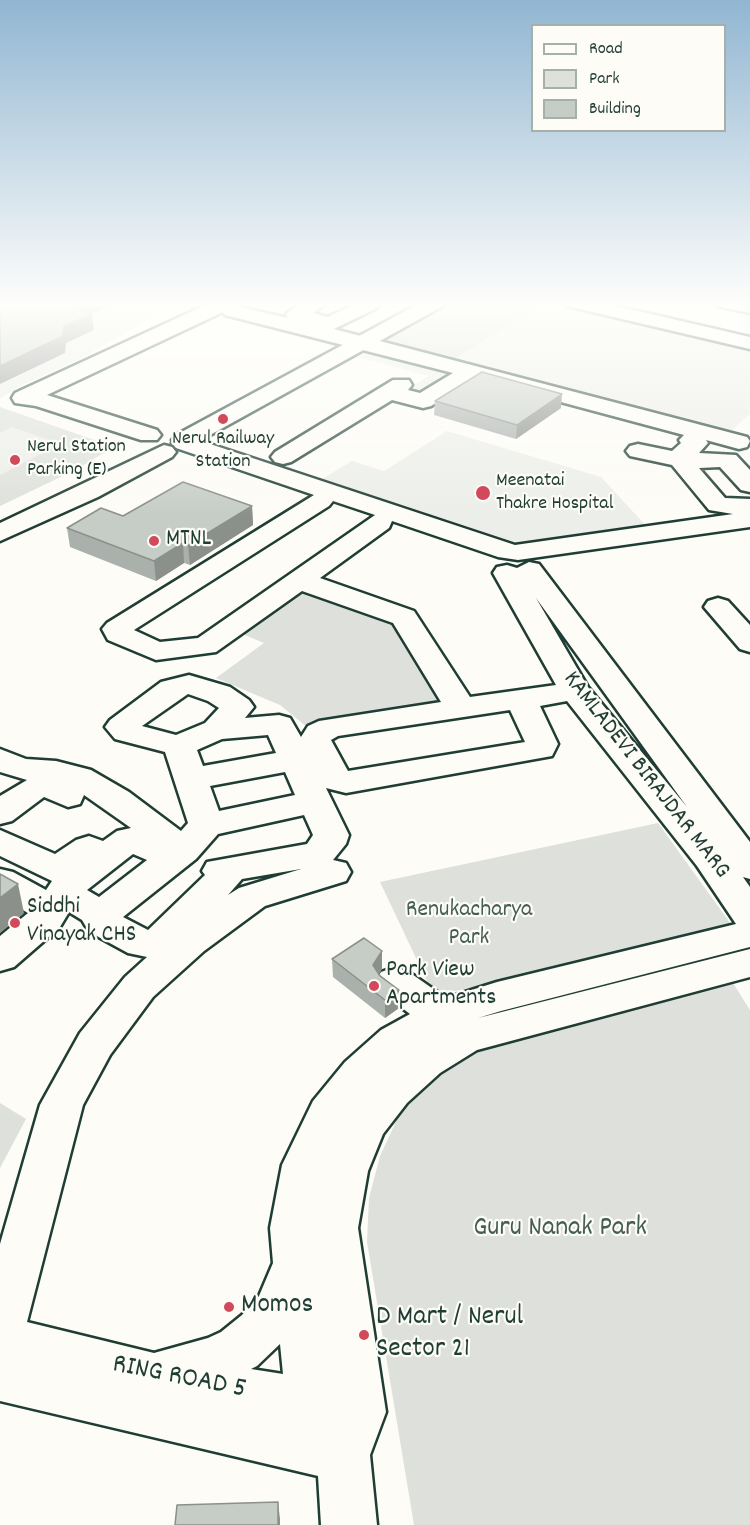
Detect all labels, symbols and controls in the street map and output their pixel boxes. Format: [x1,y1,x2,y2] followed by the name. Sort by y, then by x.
[531,24,726,132] legend
[589,37,623,62] text: Road
[589,67,620,92] text: Park
[589,97,641,122] text: Building
[216,412,230,426] marker: Nerul Railway Station
[172,428,274,475] place label: Nerul Railway Station
[27,436,126,483] place label: Nerul Station Parking (E)
[8,453,22,467] marker: Nerul Station Parking (E)
[496,470,613,517] place label: Meenatai Thakre Hospital
[474,484,492,502] marker: Meenatai Thakre Hospital
[166,527,211,555] place label: MTNL
[147,534,161,548] marker: MTNL
[555,667,735,885] street label: KAMLADEVI BIRAJDAR MARG
[27,895,136,951] place label: Siddhi Vinayak CHS
[406,898,532,954] park label: Renukacharya Park
[8,916,22,930] marker: Siddhi Vinayak CHS
[386,958,496,1014] place label: Park View Apartments
[367,979,381,993] marker: Park View Apartments
[473,1213,647,1247] park label: Guru Nanak Park
[241,1290,313,1324] place label: Momos
[222,1300,236,1314] marker: Momos
[376,1302,523,1368] place label: D Mart / Nerul Sector 21
[357,1328,371,1342] marker: D Mart / Nerul Sector 21
[109,1350,249,1408] street label: RING ROAD 5

